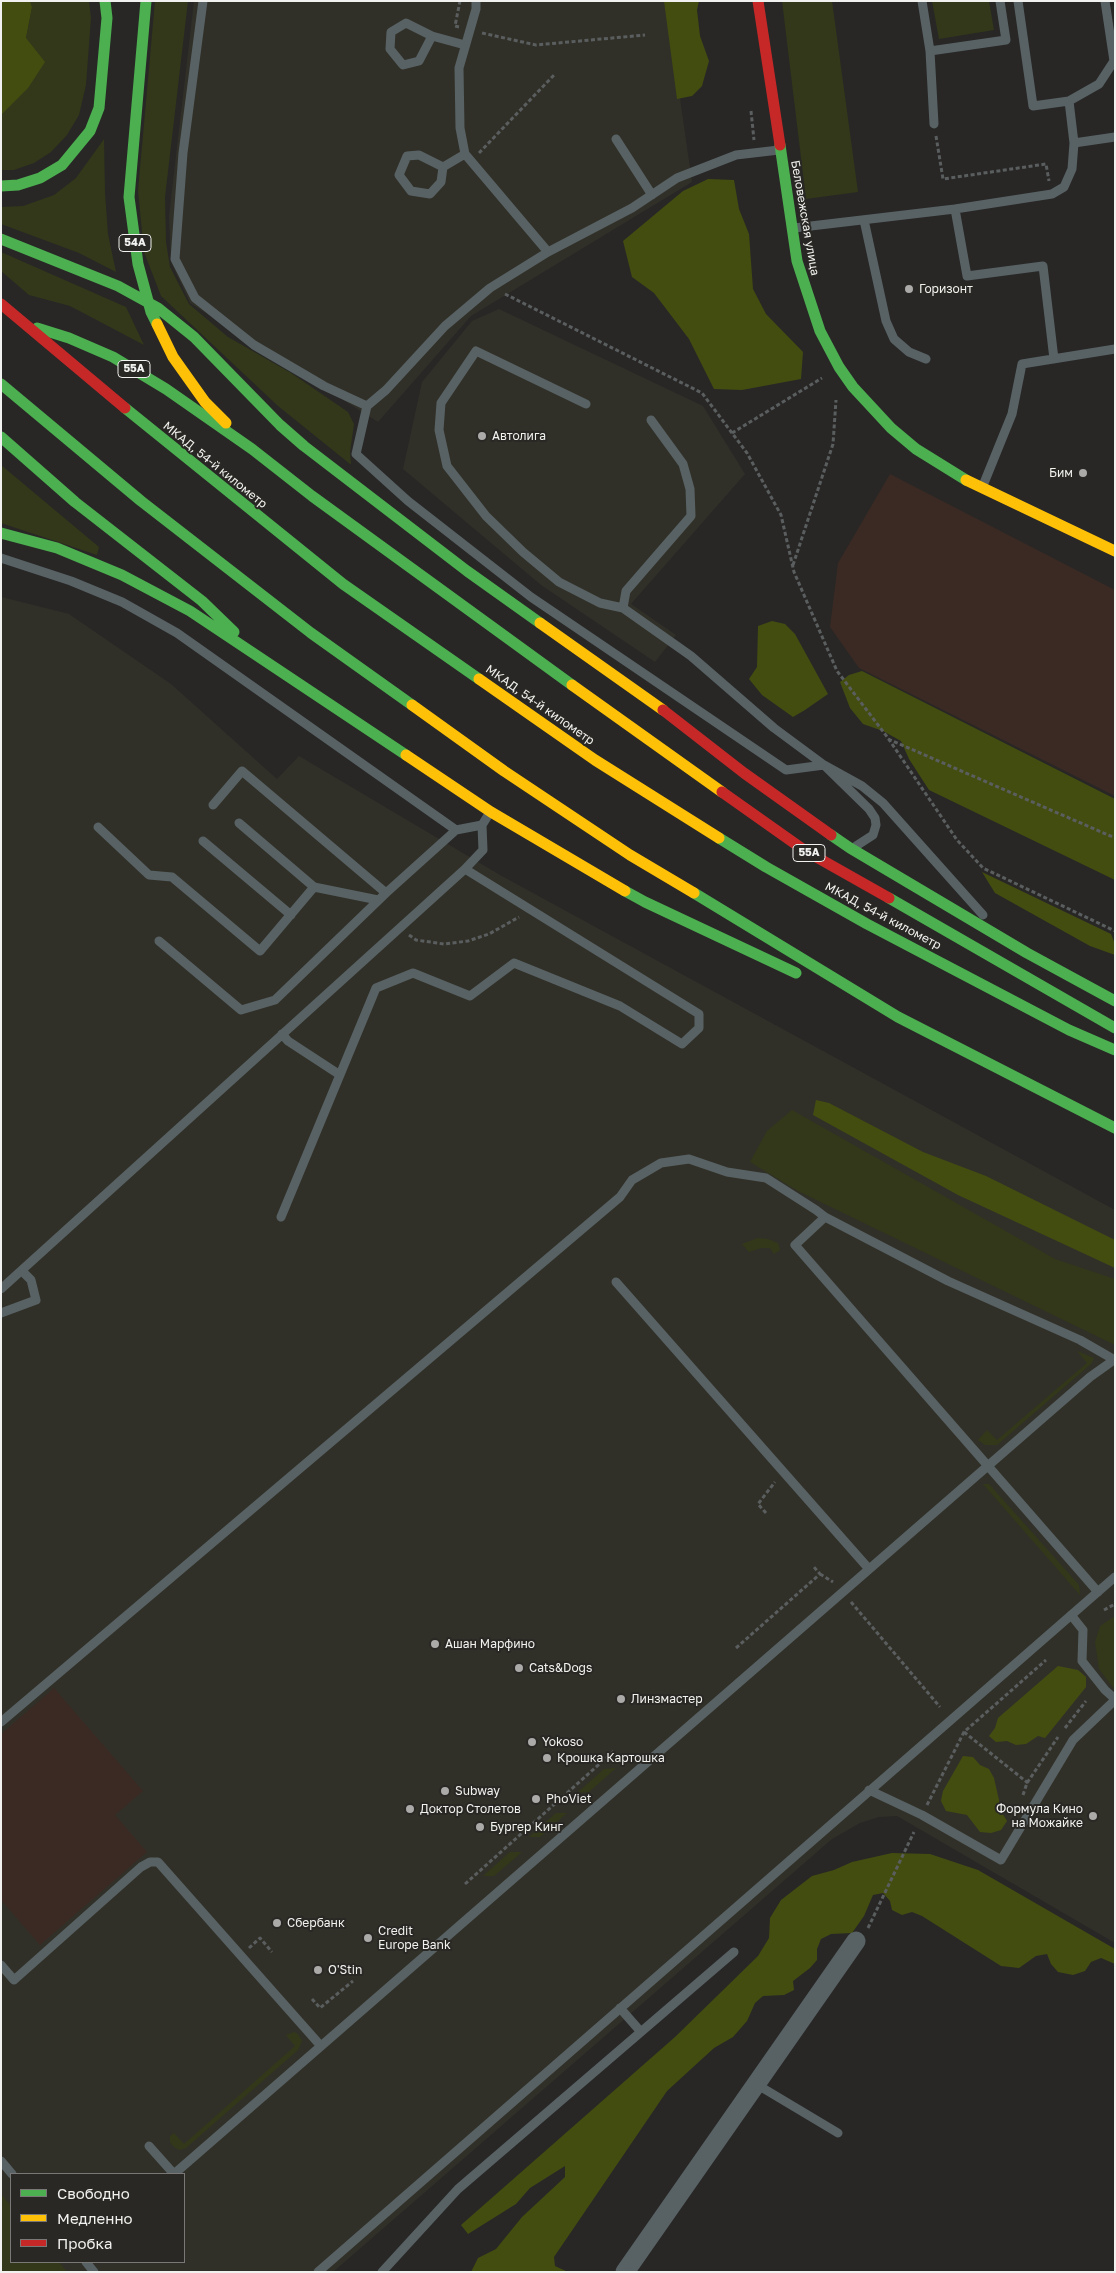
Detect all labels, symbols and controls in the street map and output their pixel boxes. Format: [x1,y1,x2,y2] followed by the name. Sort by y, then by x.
[788,159,822,277] street label: Беловежская улица
[119,234,151,252] road number: 54А
[919,282,973,296] place label: Горизонт
[903,283,915,295] marker: Горизонт
[118,360,150,378] road number: 55А
[160,419,270,511] street label: МКАД, 54-й километр
[492,429,546,443] place label: Автолига
[476,430,488,442] marker: Автолига
[1049,466,1073,480] place label: Бим
[1077,467,1089,479] marker: Бим
[483,662,597,748] street label: МКАД, 54-й километр
[793,844,825,861] road number: 55А
[822,879,944,953] street label: МКАД, 54-й километр
[445,1637,535,1651] place label: Ашан Марфино
[429,1638,441,1650] marker: Ашан Марфино
[529,1661,592,1675] place label: Cats&Dogs
[513,1662,525,1674] marker: Cats&Dogs
[631,1692,703,1706] place label: Линзмастер
[615,1693,627,1705] marker: Линзмастер
[542,1735,583,1749] place label: Yokoso
[526,1736,538,1748] marker: Yokoso
[557,1751,665,1765] place label: Крошка Картошка
[541,1752,553,1764] marker: Крошка Картошка
[455,1784,500,1798] place label: Subway
[439,1785,451,1797] marker: Subway
[546,1792,591,1806] place label: PhoViet
[530,1793,542,1805] marker: PhoViet
[420,1802,521,1816] place label: Доктор Столетов
[996,1802,1083,1830] place label: Формула Кино на Можайке
[404,1803,416,1815] marker: Доктор Столетов
[1087,1810,1099,1822] marker: Формула Кино на Можайке
[490,1820,563,1834] place label: Бургер Кинг
[474,1821,486,1833] marker: Бургер Кинг
[287,1916,345,1930] place label: Сбербанк
[271,1917,283,1929] marker: Сбербанк
[378,1924,451,1952] place label: Credit Europe Bank
[362,1932,374,1944] marker: Credit Europe Bank
[328,1963,362,1977] place label: O'Stin
[312,1964,324,1976] marker: O'Stin
[10,2173,185,2263] legend
[57,2184,130,2202] text: Свободно
[57,2209,133,2227] text: Медленно
[57,2234,112,2252] text: Пробка

